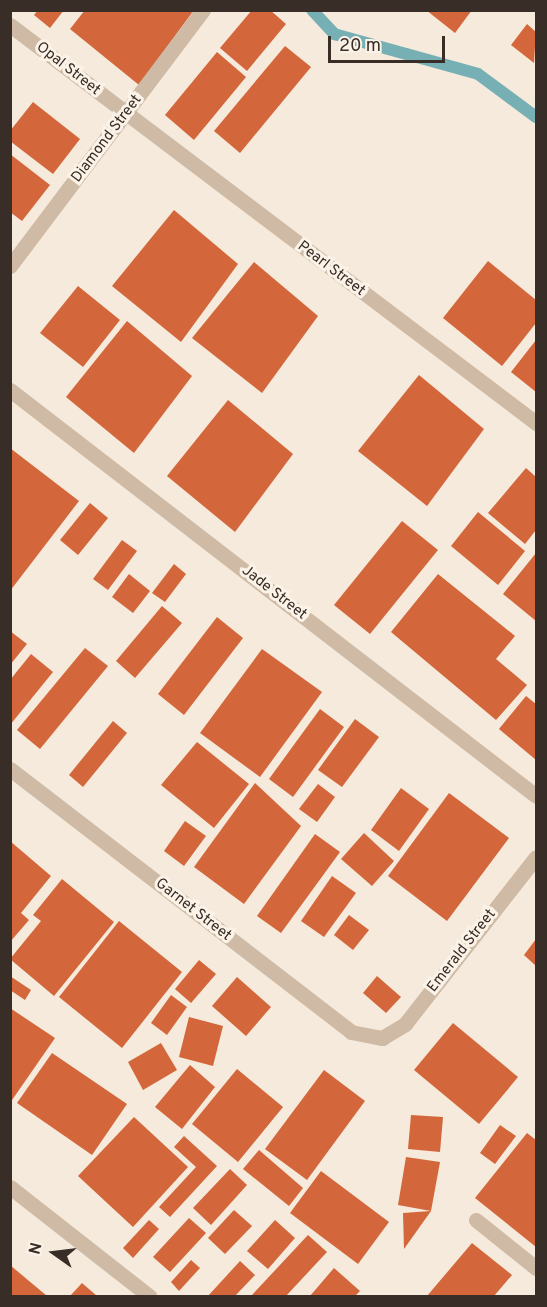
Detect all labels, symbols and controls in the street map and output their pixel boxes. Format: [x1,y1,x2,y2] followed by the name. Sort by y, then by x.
[331,24,448,62] scale bar
[339,35,381,58] text: 20 m
[32,38,104,100] street label: Opal Street
[68,92,146,186] street label: Diamond Street
[294,238,368,300] street label: Pearl Street
[238,562,310,624] street label: Jade Street
[152,875,234,945] street label: Garnet Street
[424,906,500,996] street label: Emerald Street
[24,1223,84,1283] north arrow
[25,1241,48,1257] text: N

